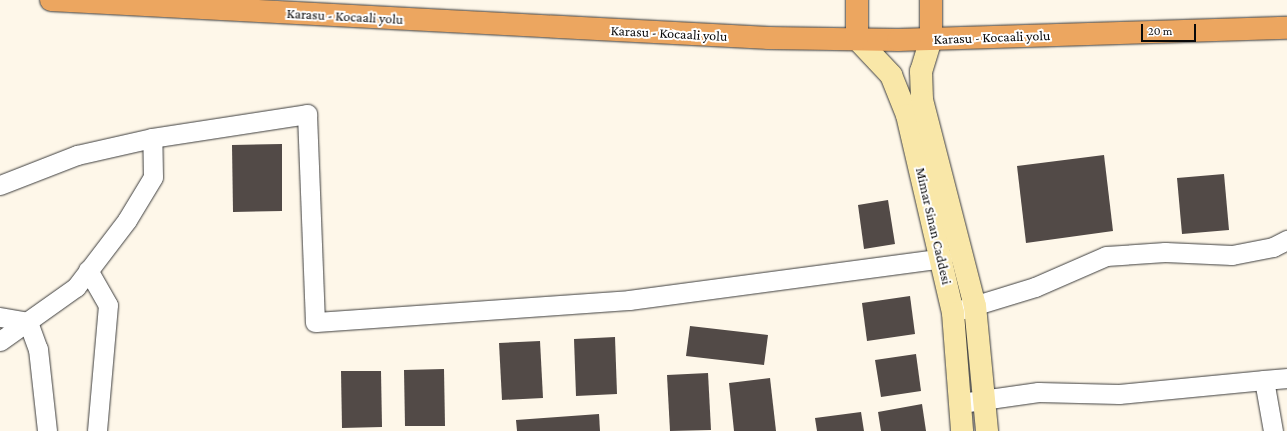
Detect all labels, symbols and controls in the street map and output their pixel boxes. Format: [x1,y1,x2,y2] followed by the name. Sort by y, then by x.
[286,5,404,27] street label: Karasu - Kocaali yolu
[1143,16,1198,42] scale bar
[610,22,728,44] street label: Karasu - Kocaali yolu
[1148,24,1172,38] text: 20 m
[933,27,1051,47] street label: Karasu - Kocaali yolu
[912,166,956,286] street label: Mimar Sinan Caddesi

